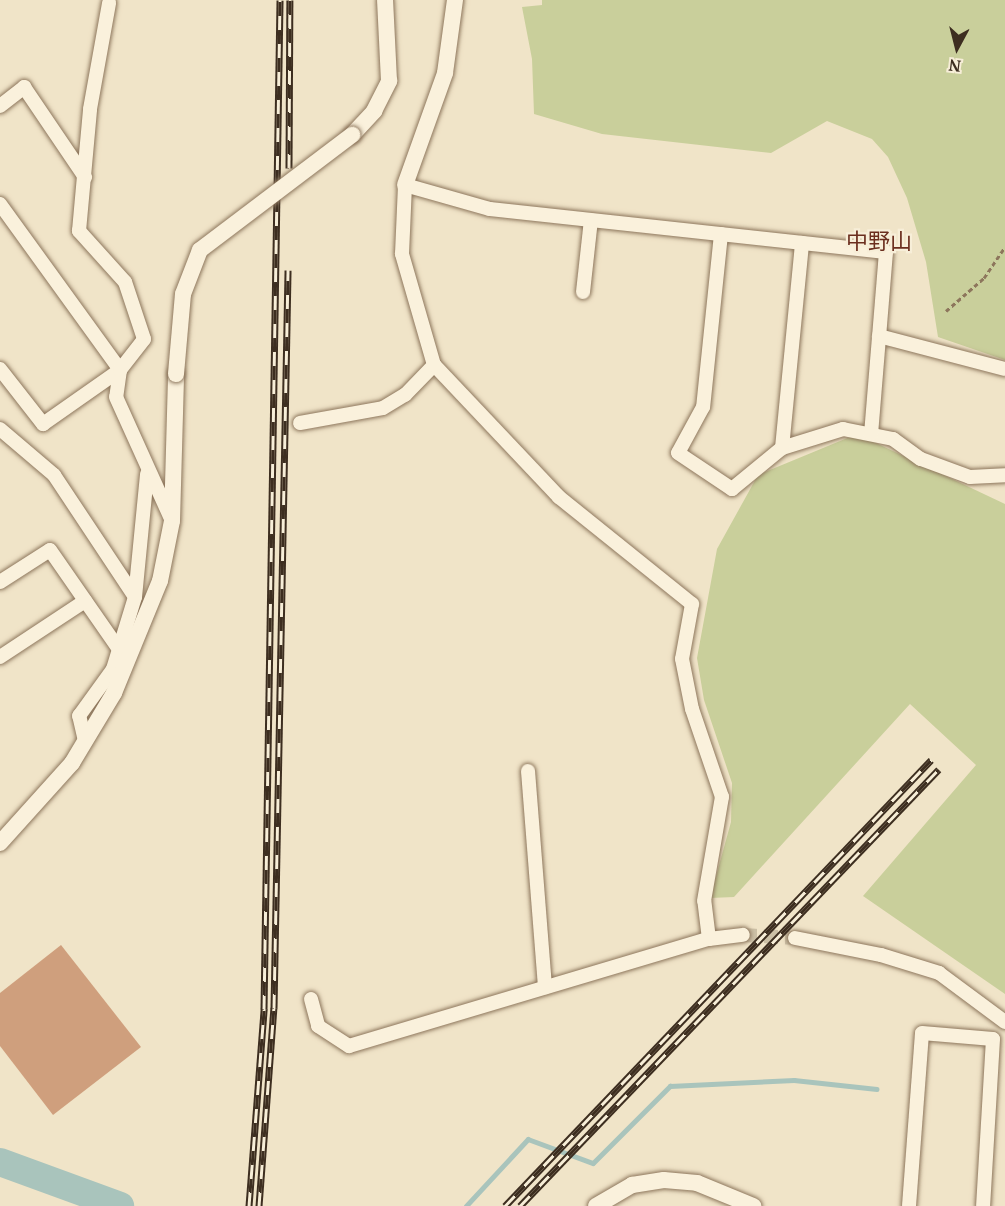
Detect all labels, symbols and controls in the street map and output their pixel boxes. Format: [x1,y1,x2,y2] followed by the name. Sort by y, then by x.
[927,18,987,78] north arrow
[947,54,962,78] text: N
[846,228,912,254] district label: 中野山

